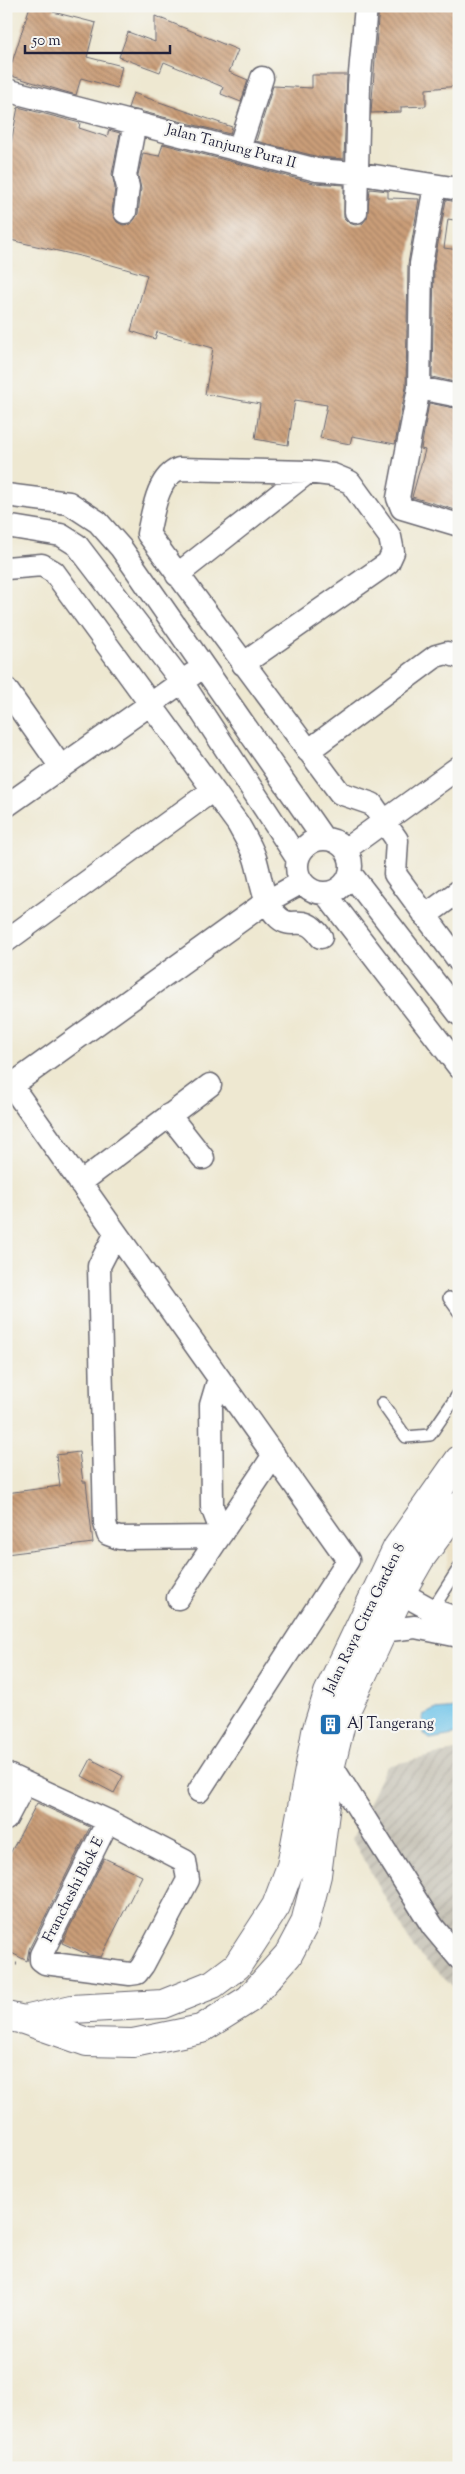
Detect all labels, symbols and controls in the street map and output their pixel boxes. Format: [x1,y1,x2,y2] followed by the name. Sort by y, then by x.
[25,22,170,54] scale bar
[31,31,61,52] text: 50 m
[163,119,298,174] street label: Jalan Tanjung Pura II
[319,1540,411,1699] street label: Jalan Raya Citra Garden 8
[319,1712,343,1736] building icon: AJ Tangerang
[347,1714,434,1735] place label: AJ Tangerang
[38,1834,110,1946] street label: Francheshi Blok E

